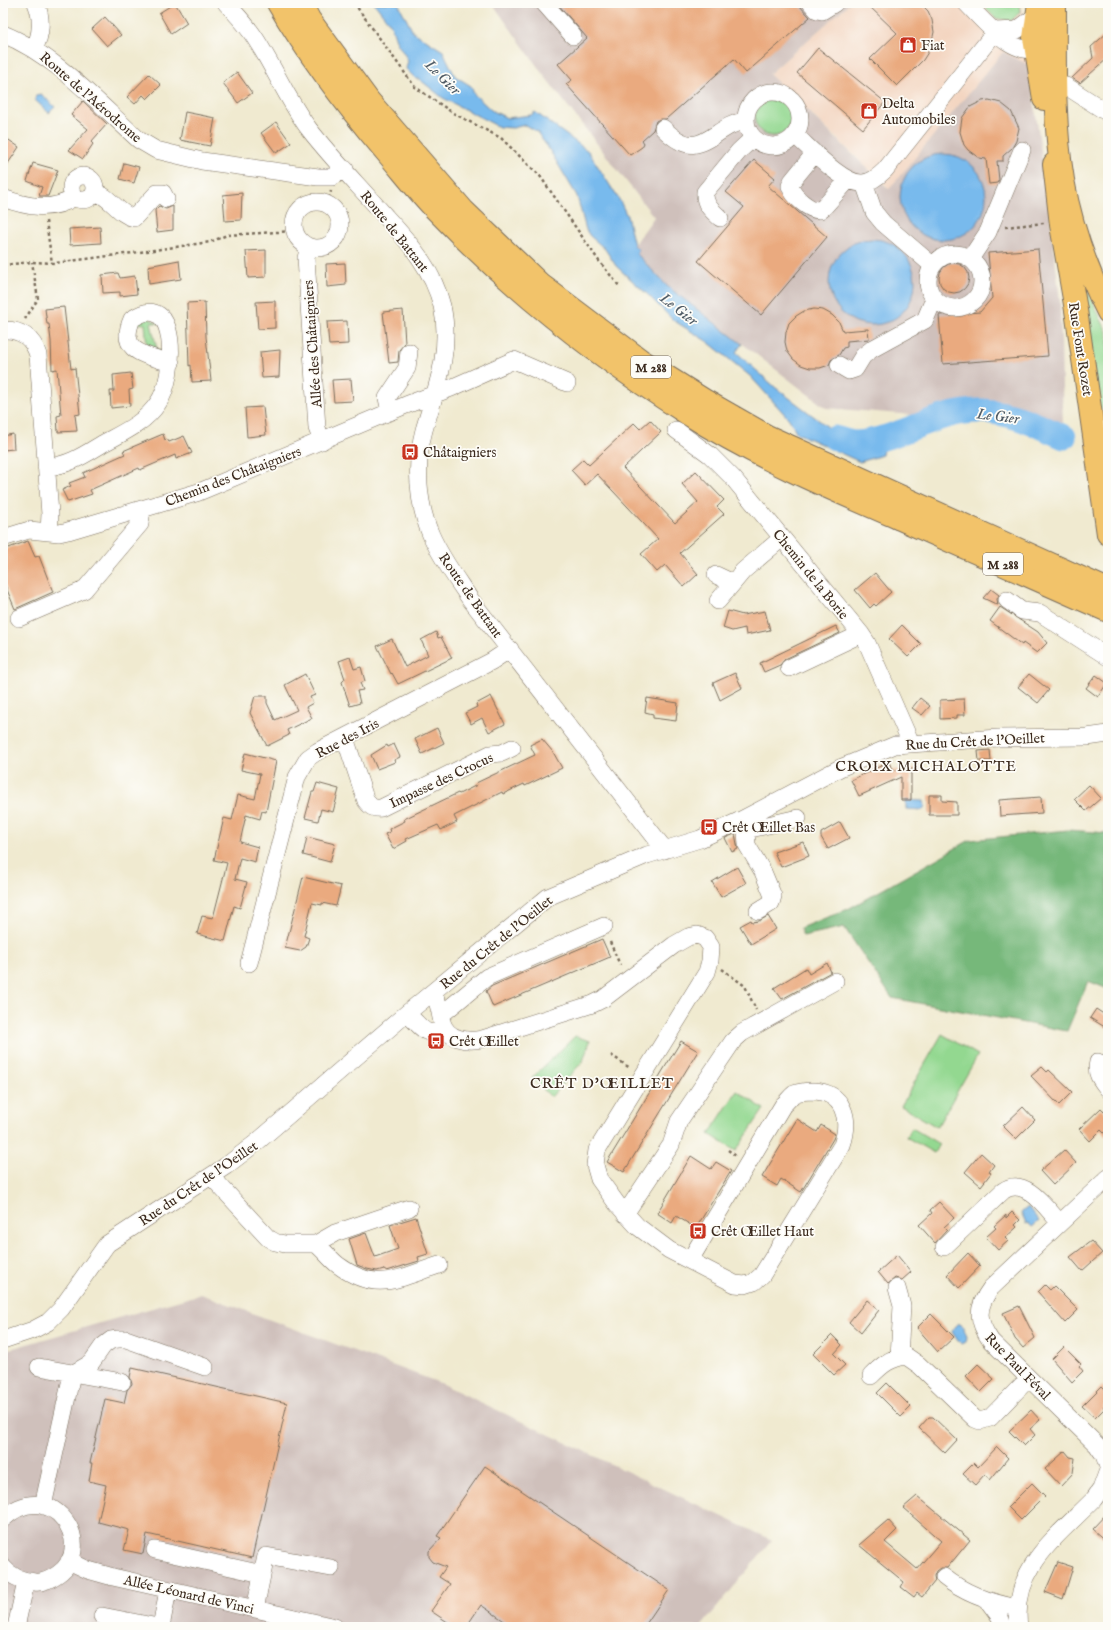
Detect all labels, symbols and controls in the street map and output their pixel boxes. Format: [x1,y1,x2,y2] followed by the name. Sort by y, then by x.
[898,35,918,55] shop icon: Fiat
[921,37,945,55] place label: Fiat
[36,48,146,147] street label: Route de l'Aérodrome
[420,55,465,100] water label: Le Gier
[881,95,956,129] place label: Delta Automobiles
[859,101,879,121] shop icon: Delta Automobiles
[356,187,433,276] street label: Route de Battant
[300,279,327,409] street label: Allée des Châtaigniers
[655,288,702,331] water label: Le Gier
[1064,301,1096,398] street label: Rue Font Rozet
[631,356,671,378] road number: M 288
[975,404,1021,429] water label: Le Gier
[400,442,420,462] bus stop icon: Châtaigniers
[163,443,304,511] street label: Chemin des Châtaigniers
[423,444,496,462] place label: Châtaigniers
[768,526,852,624] street label: Chemin de la Borie
[434,550,506,642] street label: Route de Battant
[983,553,1023,575] road number: M 288
[313,715,382,763] street label: Rue des Iris
[905,729,1045,755] street label: Rue du Crêt de l'Oeillet
[387,749,496,813] street label: Impasse des Crocus
[835,757,1017,776] district label: CROIX MICHALOTTE
[699,817,719,837] bus stop icon: Crêt Œillet Bas
[722,819,815,837] place label: Crêt Œillet Bas
[437,892,557,994] street label: Rue du Crêt de l'Oeillet
[426,1031,446,1051] bus stop icon: Crêt Œillet
[449,1033,519,1051] place label: Crêt Œillet
[530,1074,674,1093] district label: CRÊT D'ŒILLET
[136,1137,262,1230] street label: Rue du Crêt de l'Oeillet
[688,1221,708,1241] bus stop icon: Crêt Œillet Haut
[711,1223,814,1241] place label: Crêt Œillet Haut
[981,1329,1054,1404] street label: Rue Paul Féval
[121,1571,256,1619] street label: Allée Léonard de Vinci

